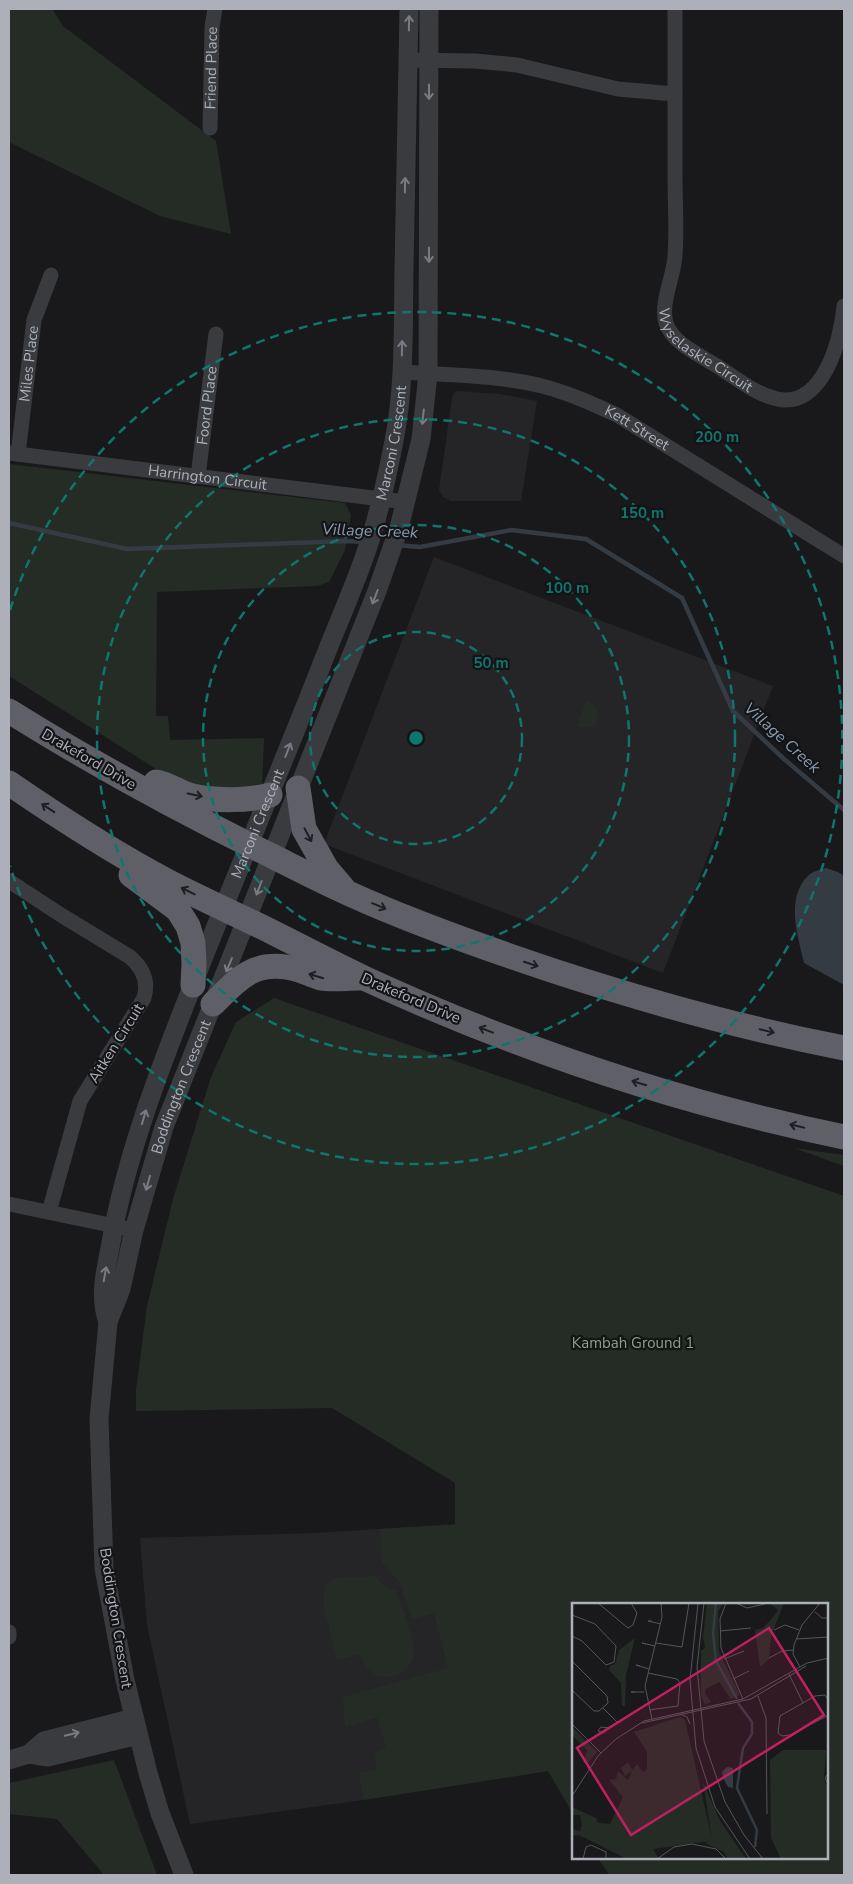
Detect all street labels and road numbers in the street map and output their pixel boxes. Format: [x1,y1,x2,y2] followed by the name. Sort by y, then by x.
[200,26,222,110] street label: Friend Place
[654,307,757,397] street label: Wyselaskie Circuit
[14,324,43,403] street label: Miles Place
[192,365,222,446] street label: Foord Place
[372,384,411,502] street label: Marconi Crescent
[601,401,674,455] street label: Kett Street
[147,460,269,495] street label: Harrington Circuit
[38,724,140,794] street label: Drakeford Drive
[226,766,289,881] street label: Marconi Crescent
[358,968,464,1028] street label: Drakeford Drive
[84,999,149,1087] street label: Aitken Circuit
[147,1016,216,1156] street label: Boddington Crescent
[95,1546,137,1690] street label: Boddington Crescent

